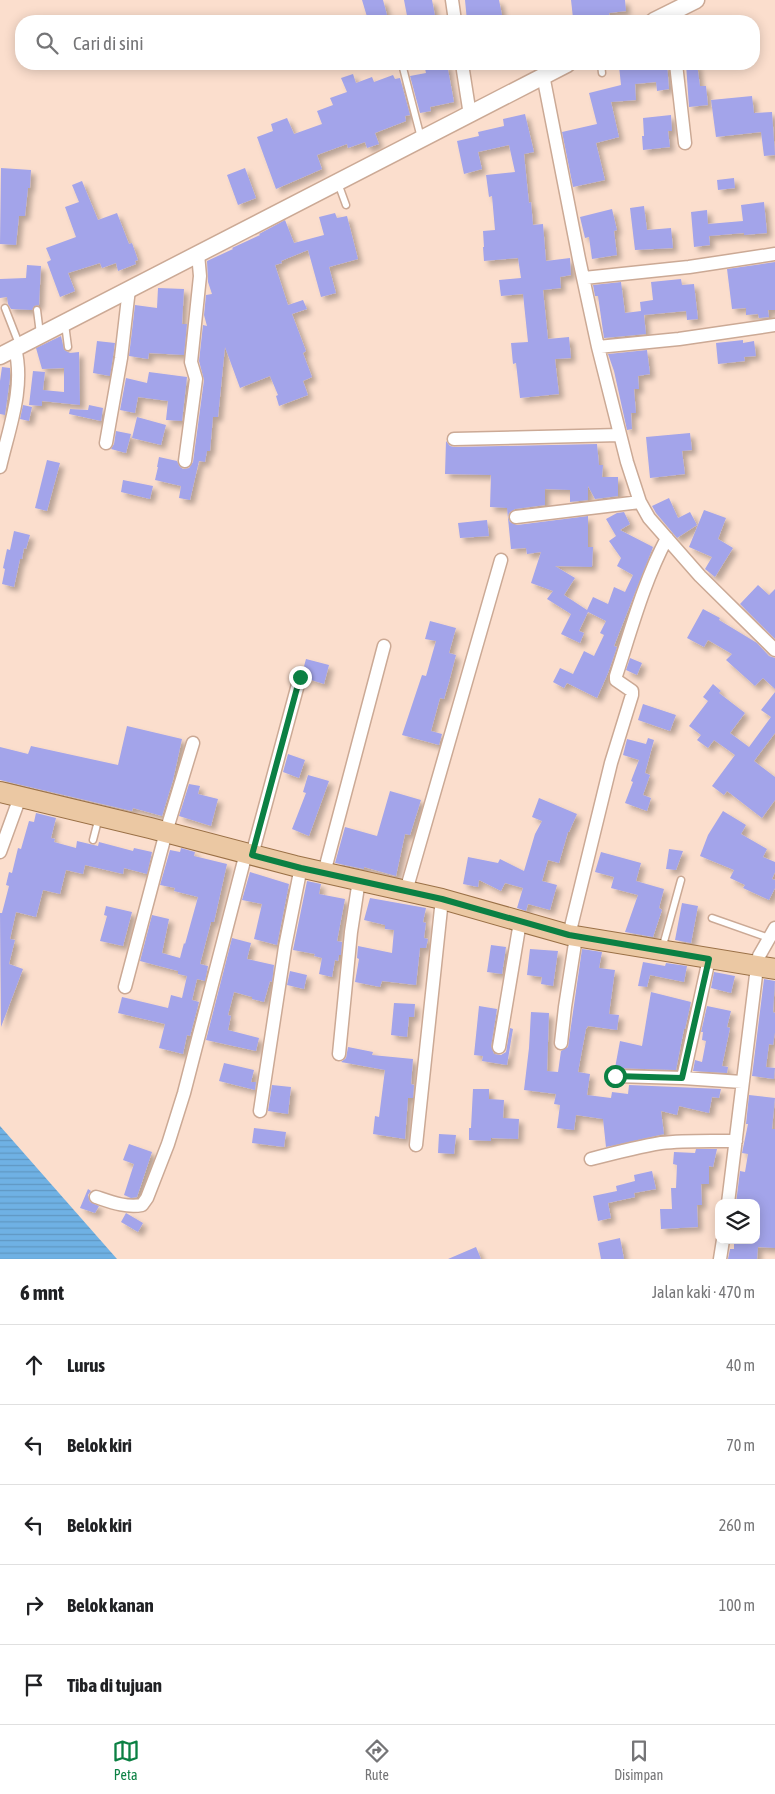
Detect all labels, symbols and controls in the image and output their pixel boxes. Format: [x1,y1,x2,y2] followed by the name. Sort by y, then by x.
[15,15,760,70] search box
[33,29,61,57] icon: search
[73,32,144,54] text: Cari di sini
[289,666,312,689] route end
[604,1065,627,1088] route start
[715,1199,760,1244] map controls
[715,1199,760,1244] button: layers
[20,1280,64,1304] text: 6 mnt
[652,1283,755,1301] text: Jalan kaki · 470 m
[20,1351,48,1379] icon: ahead
[67,1354,105,1376] text: Lurus
[726,1356,755,1374] text: 40 m
[20,1431,48,1459] icon: left
[67,1434,132,1456] text: Belok kiri
[726,1436,755,1454] text: 70 m
[20,1511,48,1539] icon: left
[67,1514,132,1536] text: Belok kiri
[719,1516,755,1534] text: 260 m
[20,1591,48,1619] icon: right
[67,1594,154,1616] text: Belok kanan
[719,1596,755,1614] text: 100 m
[20,1671,48,1699] icon: arrive
[67,1674,162,1696] text: Tiba di tujuan
[112,1737,140,1783] tab: Peta
[363,1737,391,1783] tab: Rute
[614,1737,663,1783] tab: Disimpan

